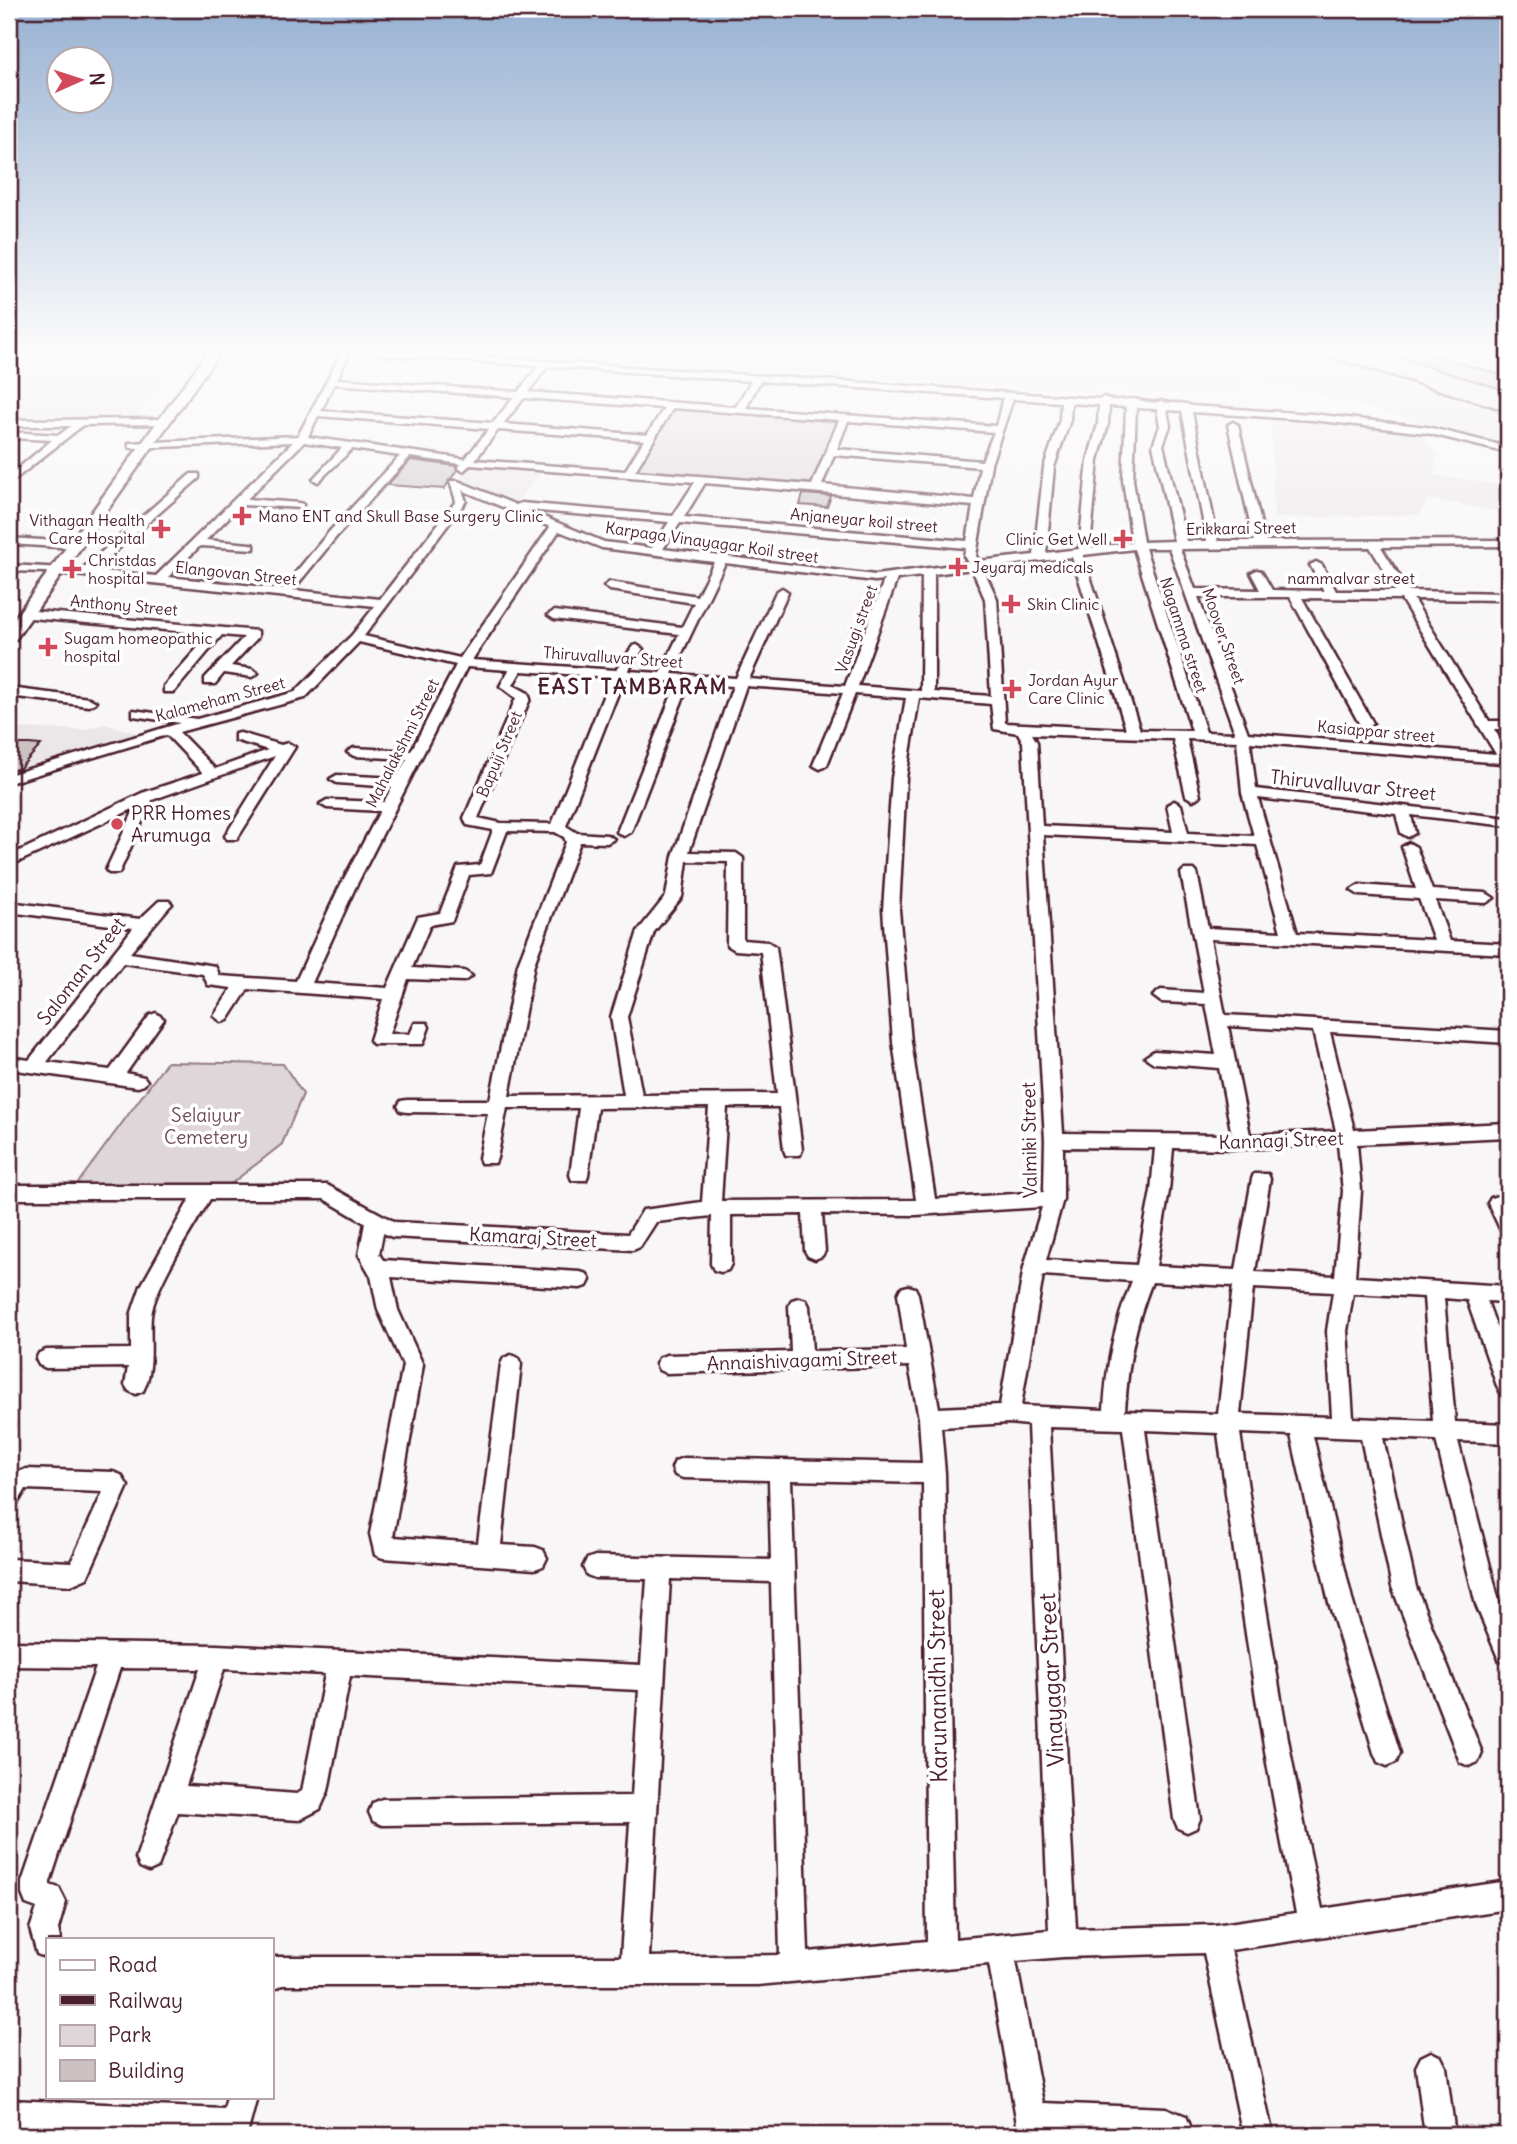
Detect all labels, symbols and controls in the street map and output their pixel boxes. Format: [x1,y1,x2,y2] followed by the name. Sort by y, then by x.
[46,46,116,116] north arrow
[85,72,109,86] text: N
[789,504,939,536] street label: Anjaneyar koil street
[232,506,252,526] marker: Mano ENT and Skull Base Surgery Clinic
[258,506,543,526] place label: Mano ENT and Skull Base Surgery Clinic
[29,510,145,548] place label: Vithagan Health Care Hospital
[604,517,820,567] street label: Karpaga Vinayagar Koil street
[1186,517,1297,539] street label: Erikkarai Street
[151,519,171,539] marker: Vithagan Health Care Hospital
[1005,529,1107,549] place label: Clinic Get Well
[1113,529,1133,549] marker: Clinic Get Well
[88,550,156,588] place label: Christdas hospital
[174,557,298,589] street label: Elangovan Street
[972,557,1094,577] place label: Jeyaraj medicals
[62,559,82,579] marker: Christdas hospital
[950,559,966,575] marker: Jeyaraj medicals
[1287,568,1415,588] street label: nammalvar street
[1156,575,1212,696] street label: Nagamma street
[831,581,881,676] street label: Vasugi street
[1198,585,1250,687] street label: Moover Street
[69,590,179,620] street label: Anthony Street
[1001,594,1021,614] marker: Skin Clinic
[1027,594,1099,614] place label: Skin Clinic
[64,628,213,666] place label: Sugam homeopathic hospital
[38,637,58,657] marker: Sugam homeopathic hospital
[542,642,684,672] street label: Thiruvalluvar Street
[1028,670,1119,708] place label: Jordan Ayur Care Clinic
[153,672,288,726] street label: Kalameham Street
[537,673,729,700] district label: EAST TAMBARAM
[361,675,443,811] street label: Mahalakshmi Street
[1002,679,1022,699] marker: Jordan Ayur Care Clinic
[472,707,526,800] street label: Bapuji Street
[1316,716,1436,746] street label: Kasiappar street
[1269,764,1437,806] street label: Thiruvalluvar Street
[131,801,231,847] place label: PRR Homes Arumuga
[109,816,125,832] marker: PRR Homes Arumuga
[31,912,131,1030] street label: Saloman Street
[1016,1082,1042,1198] street label: Valmiki Street
[164,1103,248,1149] park label: Selaiyur Cemetery
[1218,1126,1344,1154] street label: Kannagi Street
[469,1222,597,1252] street label: Kamaraj Street
[706,1345,898,1375] street label: Annaishivagami Street
[921,1589,953,1783] street label: Karunanidhi Street
[1032,1592,1070,1768] street label: Vinayagar Street
[46,1938,273,2098] legend
[108,1951,157,1978] text: Road
[108,1987,183,2014] text: Railway
[108,2021,151,2048] text: Park
[108,2057,184,2084] text: Building

